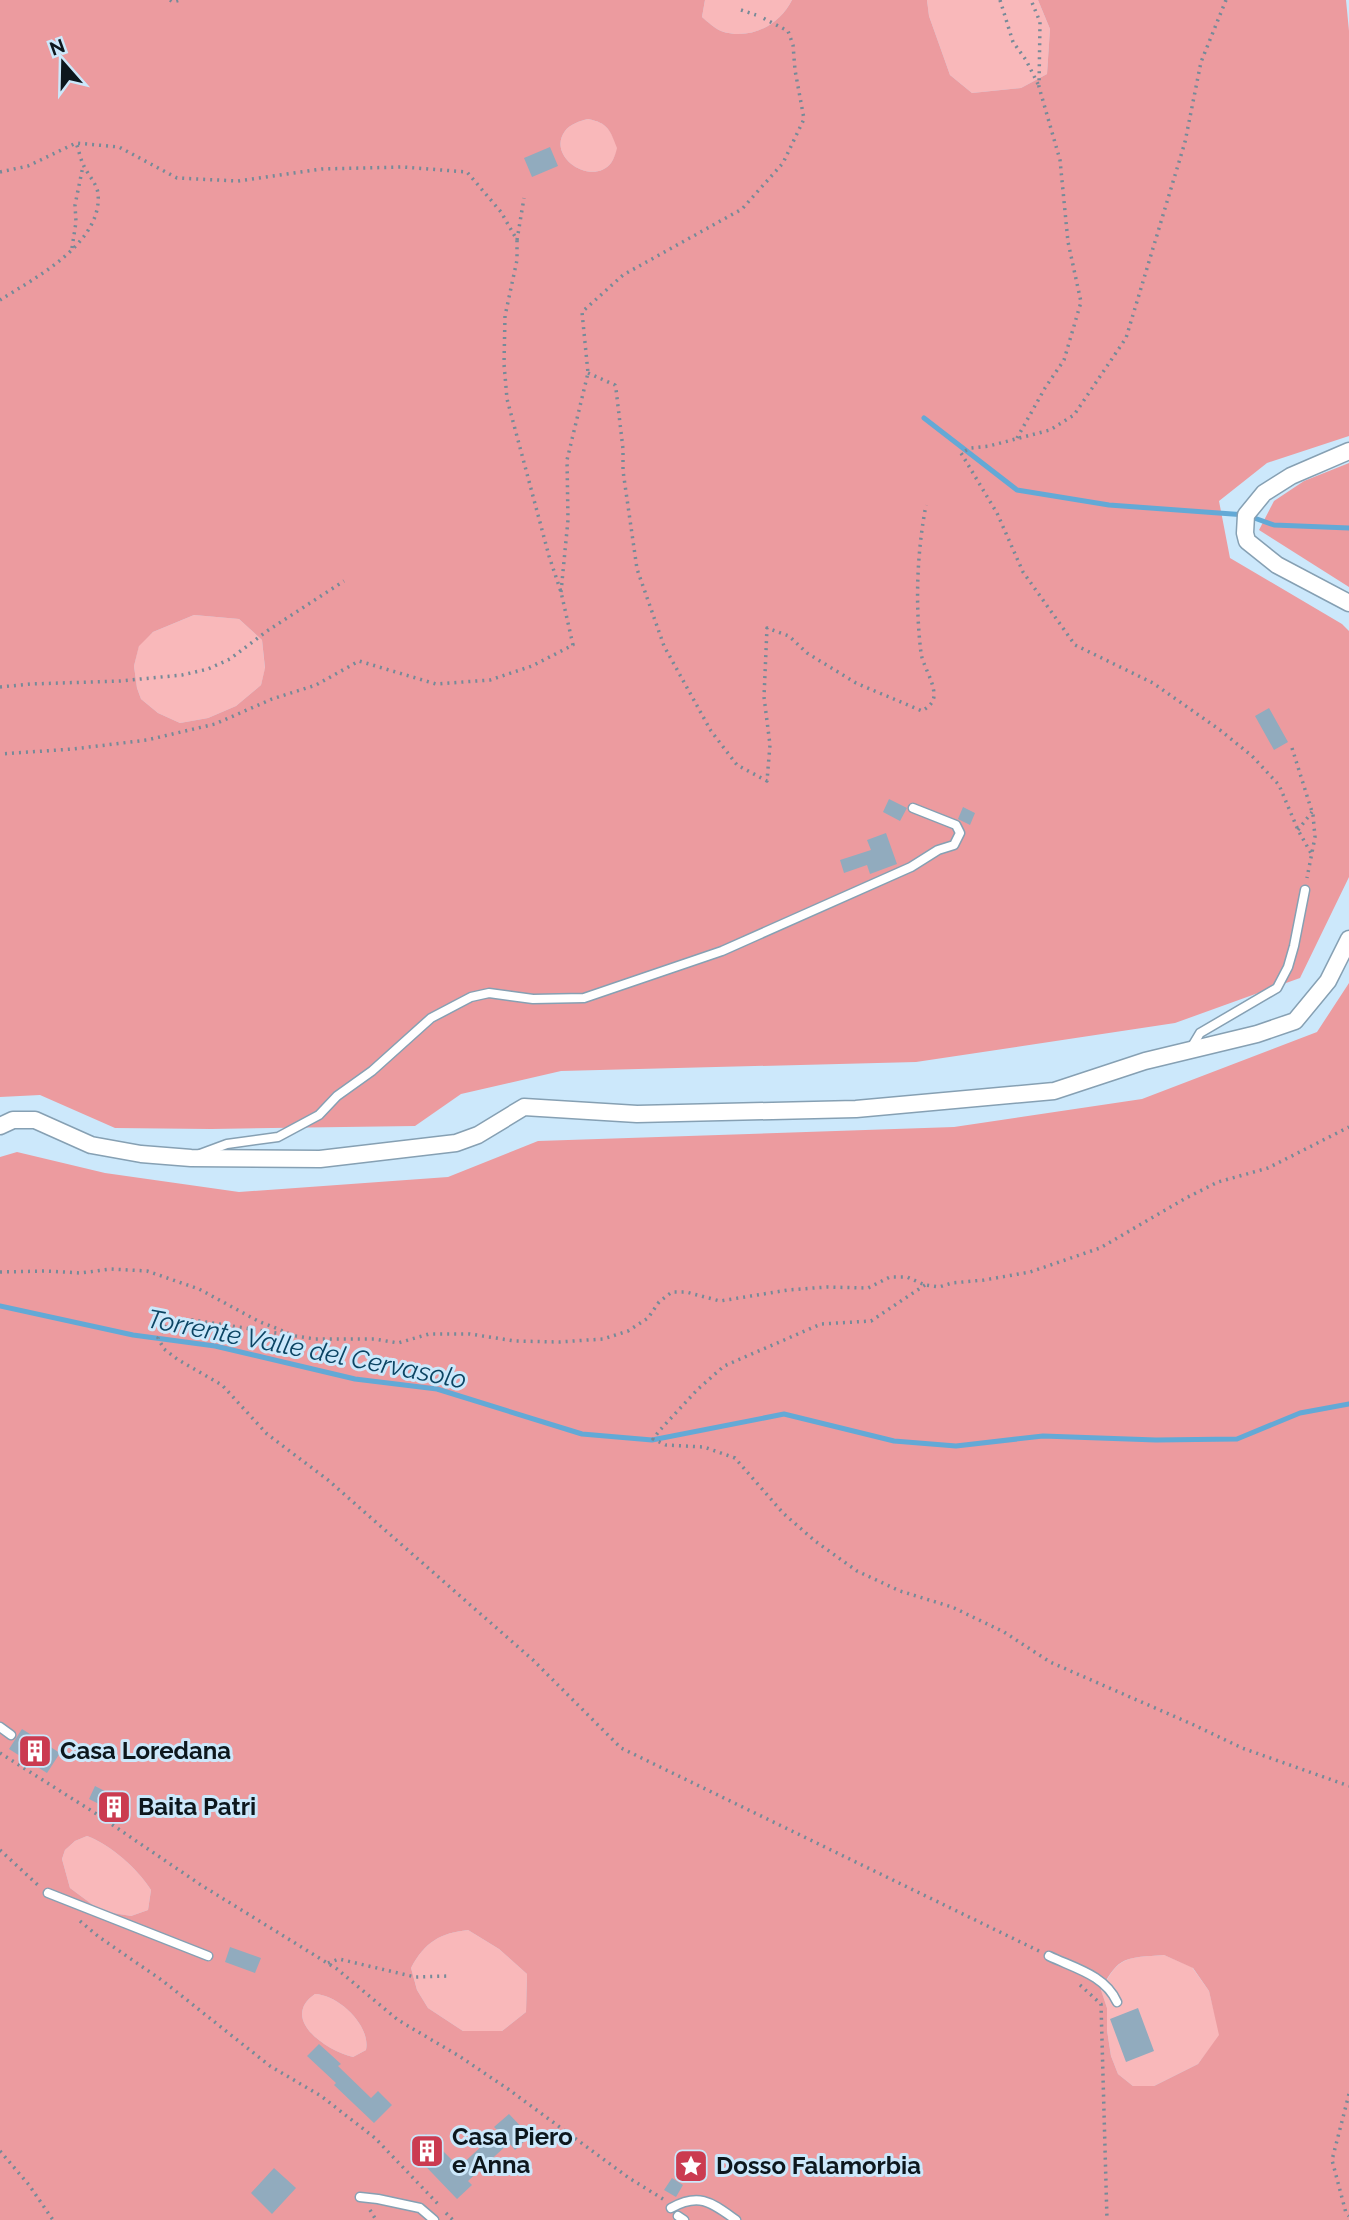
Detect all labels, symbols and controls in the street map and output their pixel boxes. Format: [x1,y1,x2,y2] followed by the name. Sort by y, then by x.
[28,28,98,98] north arrow
[47,34,68,60] text: N
[145,1303,469,1395] water label: Torrente Valle del Cervasolo
[16,1732,54,1770] building icon: Casa Loredana
[60,1736,231,1765] place label: Casa Loredana
[95,1788,133,1826] building icon: Baita Patri
[138,1792,256,1821] place label: Baita Patri
[452,2122,573,2179] place label: Casa Piero e Anna
[408,2132,446,2170] building icon: Casa Piero e Anna
[672,2147,710,2185] place icon: Dosso Falamorbia
[716,2151,921,2180] place label: Dosso Falamorbia

